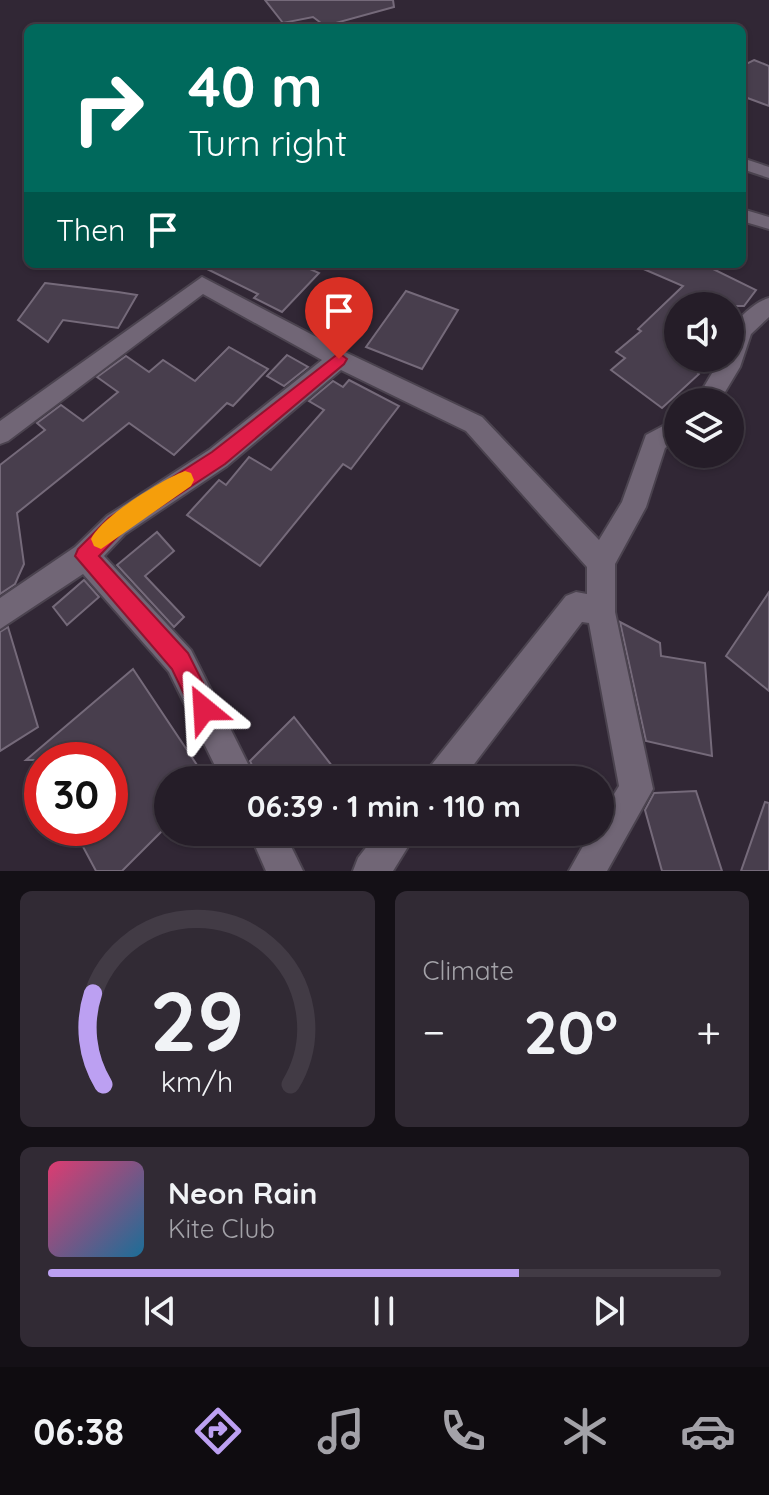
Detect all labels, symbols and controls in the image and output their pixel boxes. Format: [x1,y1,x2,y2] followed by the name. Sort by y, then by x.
[188,51,323,121] text: 40 m
[56,56,160,160] icon: right
[188,120,347,165] text: Turn right
[141,208,185,252] icon: arrive
[56,211,125,249] text: Then
[305,277,373,359] pin
[317,289,361,333] icon: arrive
[664,292,744,468] map controls
[664,292,744,372] button: sound
[664,388,744,468] button: layers
[162,667,246,751] position arrow
[24,742,128,846] speed limit sign: 30
[247,787,521,825] text: 06:39 · 1 min · 110 m
[423,954,514,987] text: Climate
[150,968,245,1072] text: 29
[524,994,618,1069] text: 20°
[423,1004,445,1059] text: −
[696,1004,721,1059] text: +
[161,1063,234,1099] text: km/h
[168,1174,317,1212] text: Neon Rain
[168,1212,275,1245] text: Kite Club
[138,1289,182,1333] icon: previous
[362,1289,406,1333] icon: pause
[587,1289,631,1333] icon: next
[190,1403,246,1459] icon: directions
[313,1403,369,1459] icon: music
[435,1403,491,1459] icon: phone
[557,1403,613,1459] icon: climate
[680,1403,736,1459] icon: car
[33,1409,124,1454] text: 06:38

